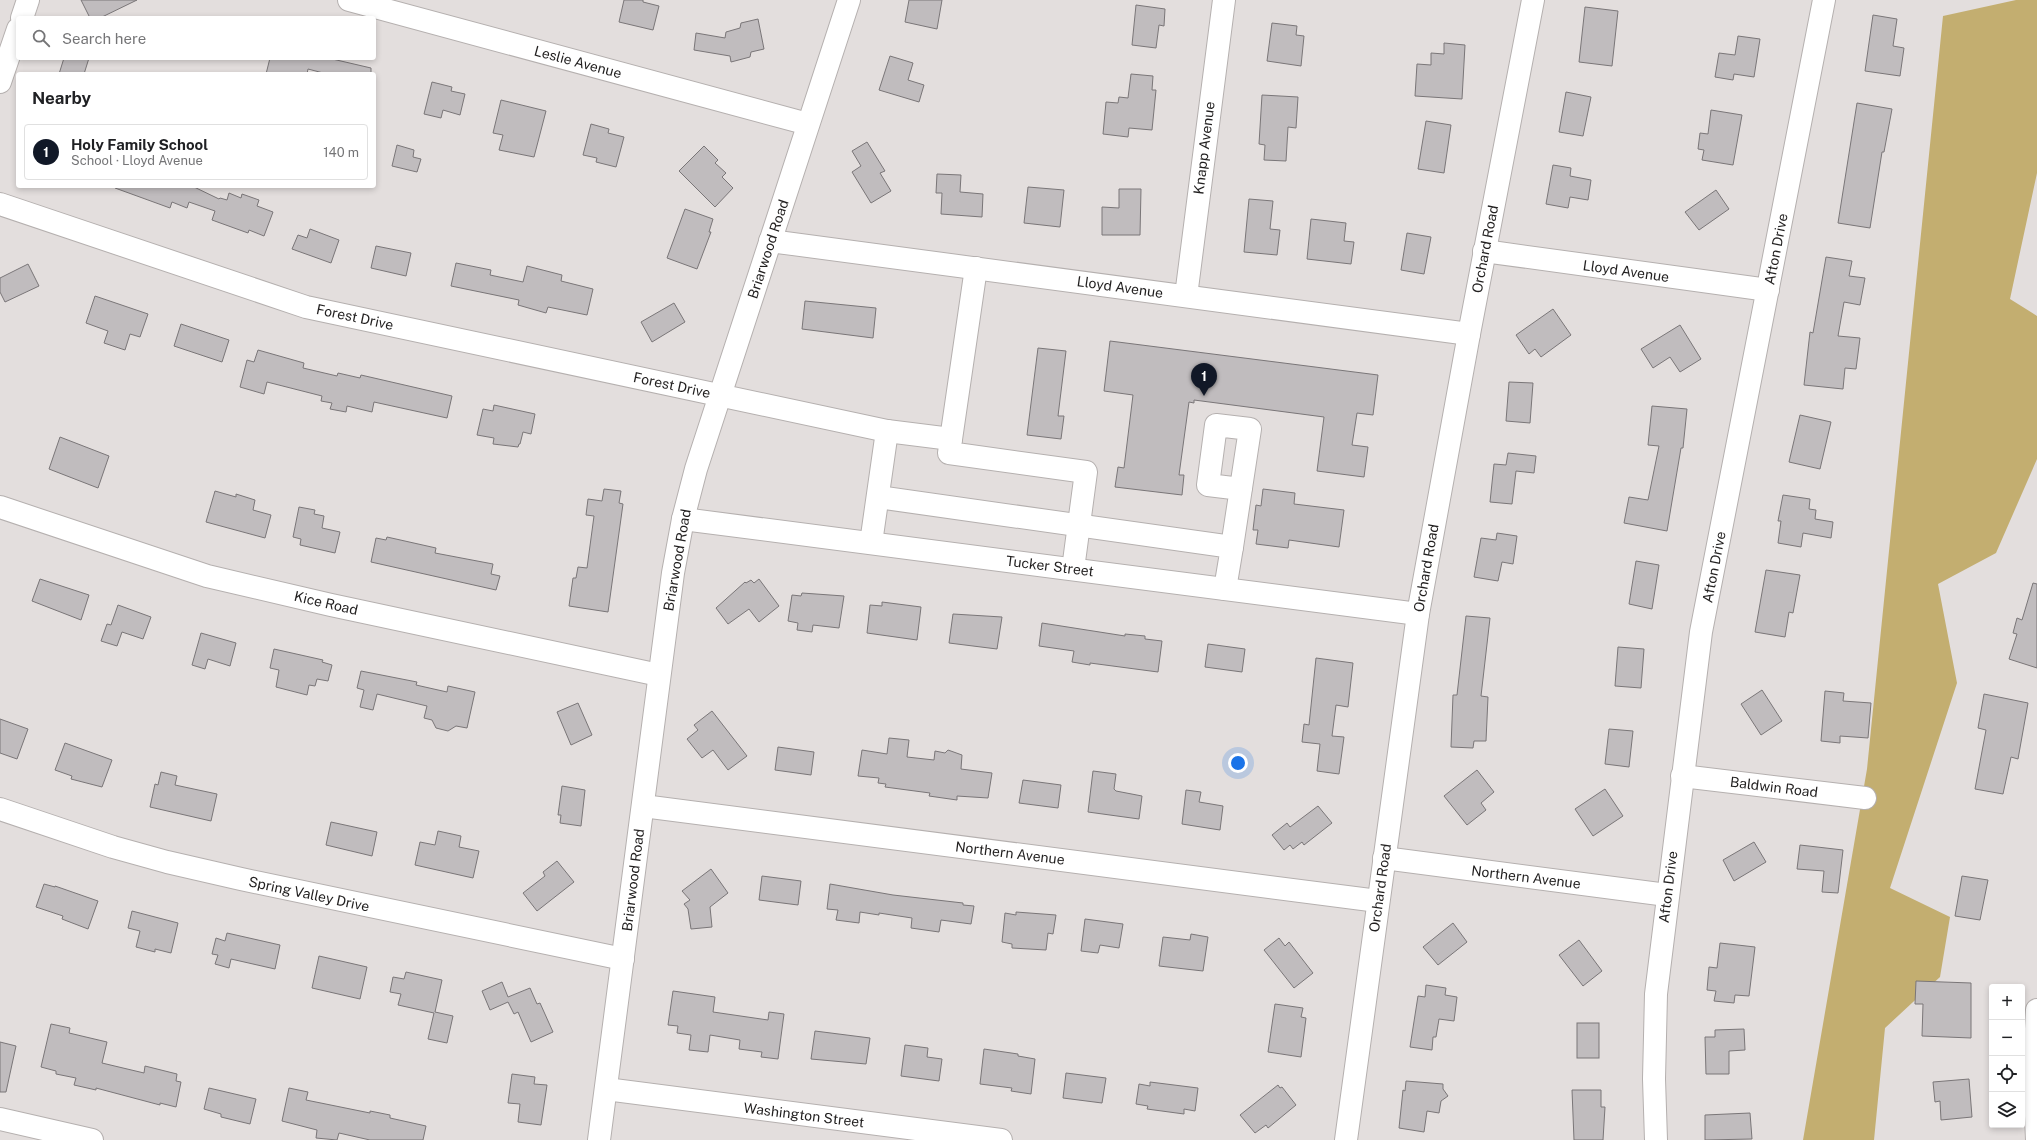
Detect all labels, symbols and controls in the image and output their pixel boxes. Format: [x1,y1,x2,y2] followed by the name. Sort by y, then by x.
[16,16,376,60] search box
[30,27,52,49] icon: search
[62,30,146,47] text: Search here
[533,43,623,81] street label: Leslie Avenue
[32,88,91,108] text: Nearby
[1190,101,1218,195] street label: Knapp Avenue
[71,136,208,153] text: Holy Family School
[43,145,49,160] text: 1
[323,145,359,160] text: 140 m
[71,153,203,168] text: School · Lloyd Avenue
[744,197,792,301] street label: Briarwood Road
[1469,204,1501,294] street label: Orchard Road
[1761,212,1791,286] street label: Afton Drive
[1582,257,1670,285] street label: Lloyd Avenue
[1076,273,1164,301] street label: Lloyd Avenue
[315,301,395,333] street label: Forest Drive
[1191,363,1217,396] pin: 1
[632,369,712,401] street label: Forest Drive
[660,508,694,612] street label: Briarwood Road
[1410,523,1442,613] street label: Orchard Road
[1699,530,1729,604] street label: Afton Drive
[1005,553,1095,579] street label: Tucker Street
[293,588,359,618] street label: Kice Road
[1228,753,1248,773] your location
[1729,774,1819,800] street label: Baldwin Road
[619,828,647,932] street label: Briarwood Road
[954,838,1066,868] street label: Northern Avenue
[1366,843,1394,933] street label: Orchard Road
[1656,850,1680,924] street label: Afton Drive
[1470,862,1582,892] street label: Northern Avenue
[247,873,371,915] street label: Spring Valley Drive
[1989,984,2025,1128] map controls
[1989,984,2025,1020] button: +
[1989,1020,2025,1056] button: −
[1989,1056,2025,1092] button: locate
[1989,1092,2025,1128] button: layers
[743,1100,865,1130] street label: Washington Street

